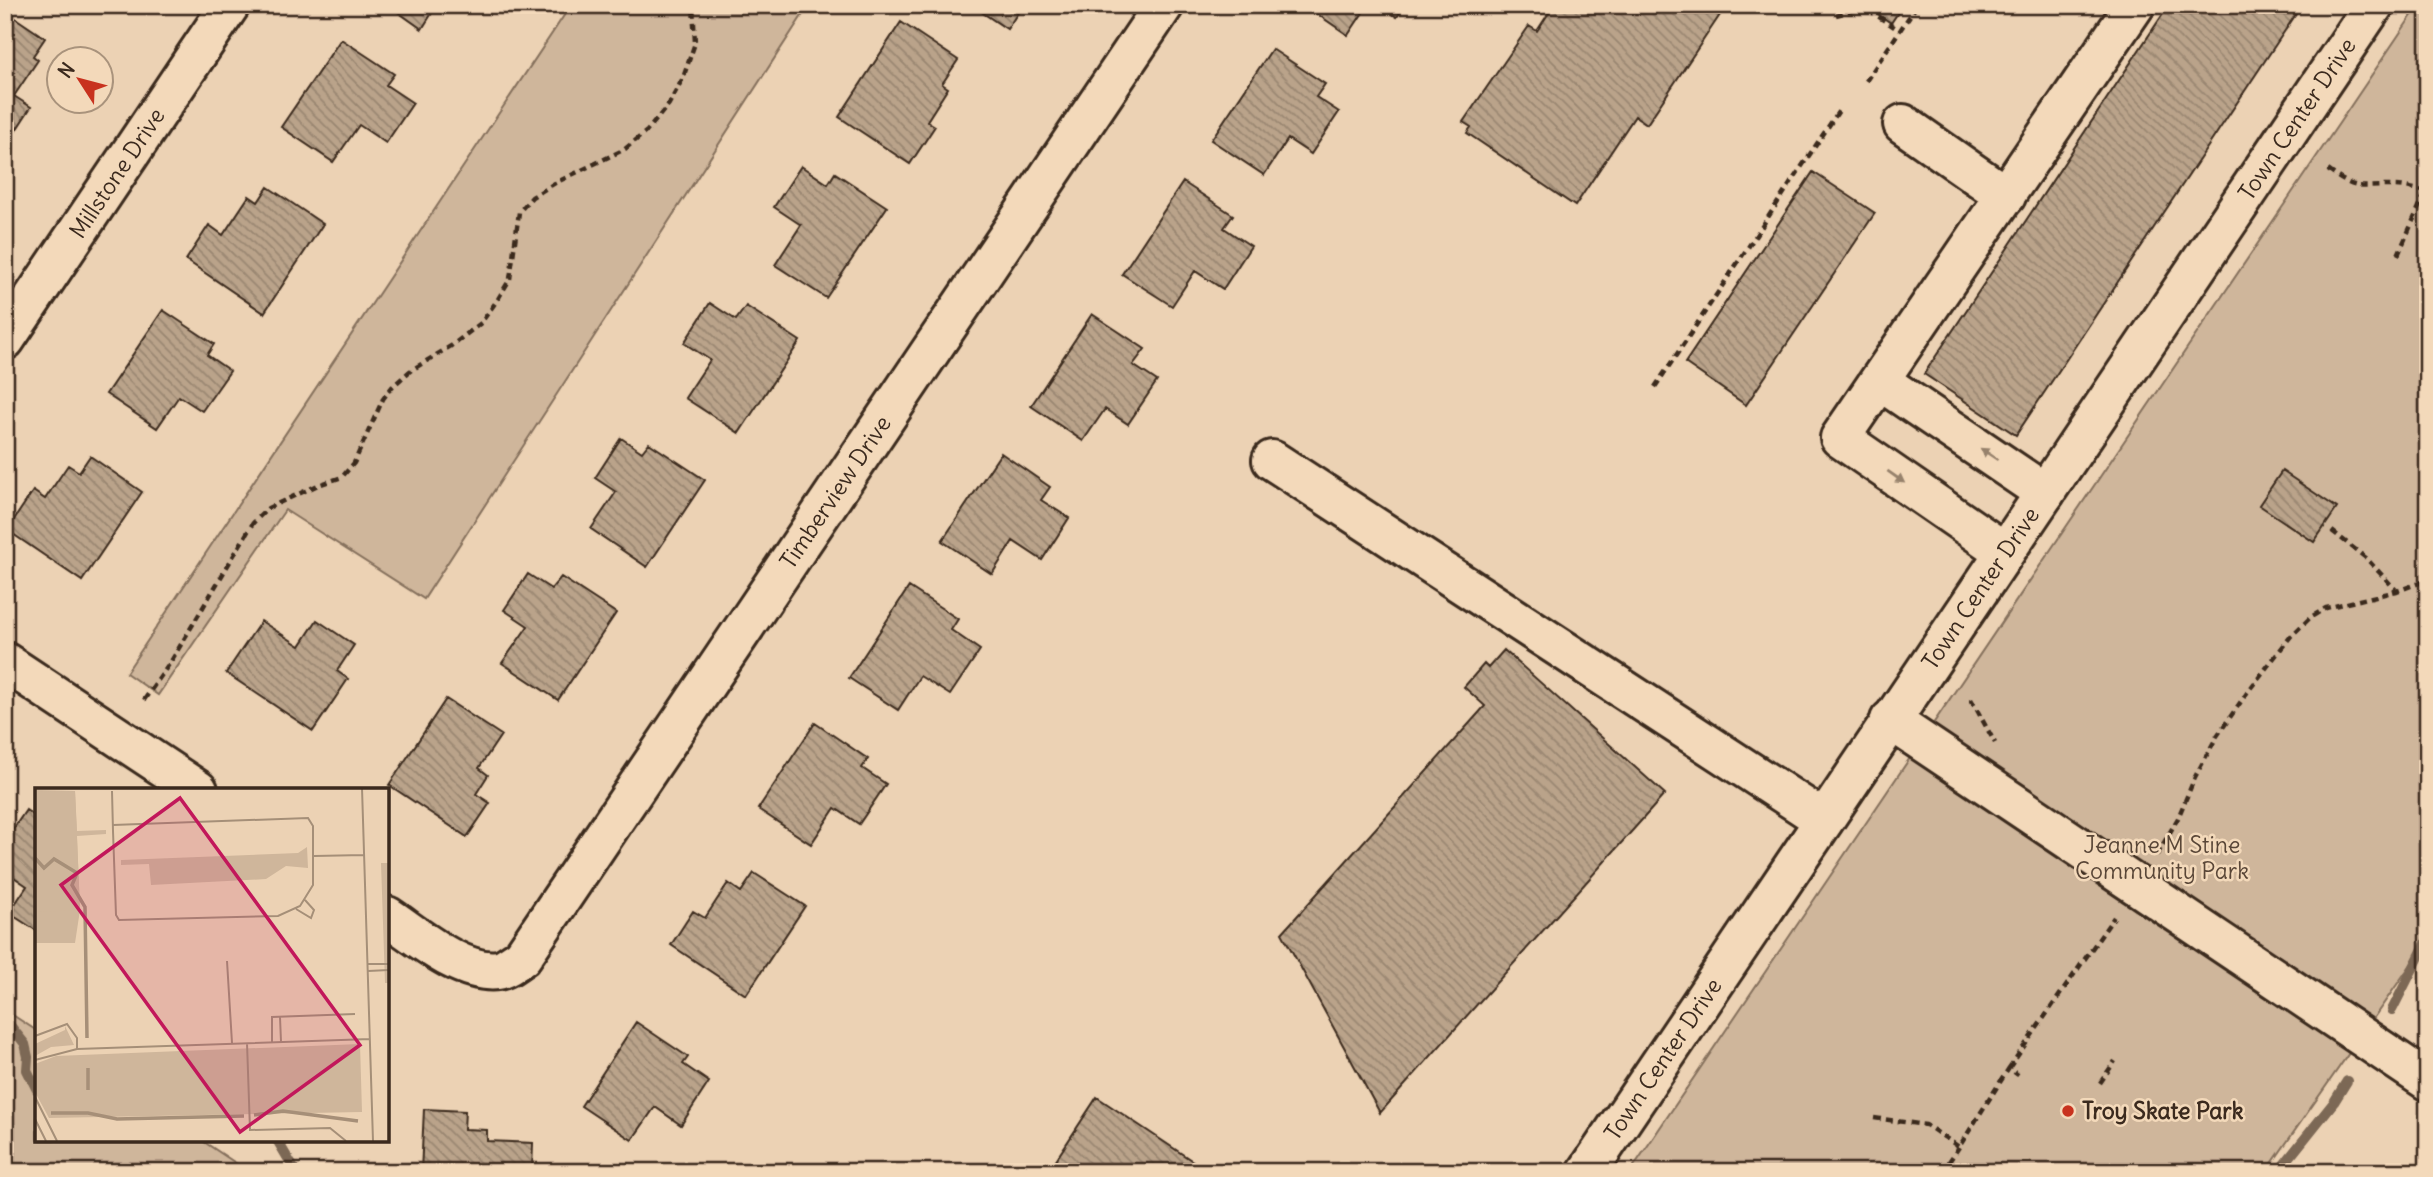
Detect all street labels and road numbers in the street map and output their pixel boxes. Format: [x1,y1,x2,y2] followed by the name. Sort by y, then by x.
[2232,32,2362,206] street label: Town Center Drive
[63,102,171,244] street label: Millstone Drive
[773,410,897,574] street label: Timberview Drive
[1915,501,2045,675] street label: Town Center Drive
[1598,972,1728,1146] street label: Town Center Drive

